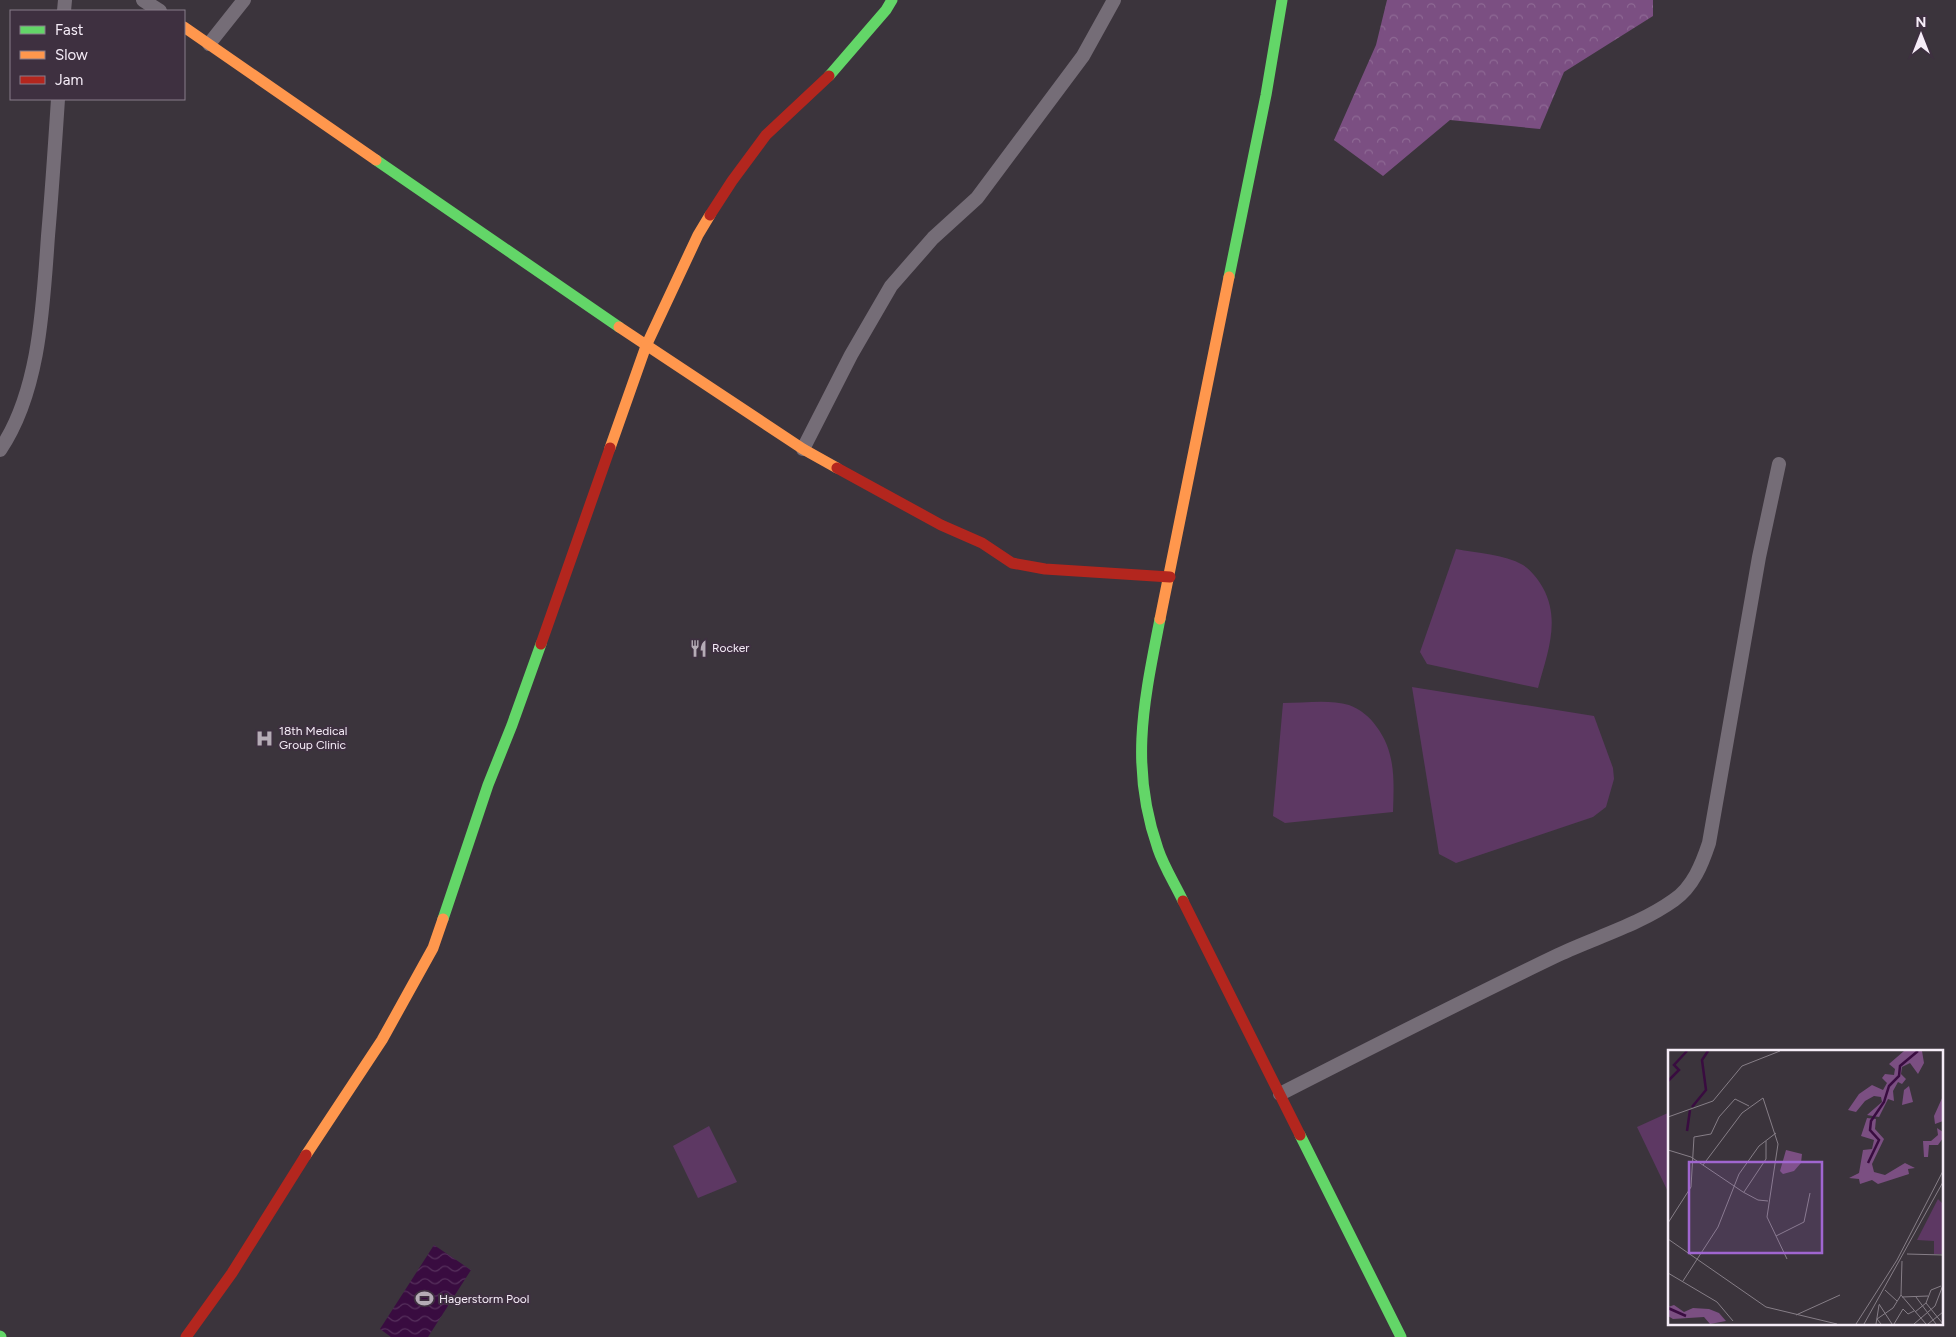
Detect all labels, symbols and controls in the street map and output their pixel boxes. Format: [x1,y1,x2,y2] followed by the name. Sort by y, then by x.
[10,10,185,100] legend
[1896,10,1946,60] north arrow
[1916,14,1926,31] text: N
[55,21,84,39] text: Fast
[55,46,88,64] text: Slow
[55,71,83,89] text: Jam
[688,638,708,658] restaurant icon: Rocker
[712,641,749,655] place label: Rocker
[279,724,347,752] place label: 18th Medical Group Clinic
[255,728,275,748] hospital icon: 18th Medical Group Clinic
[1668,1050,1944,1324] inset map
[415,1289,435,1309] sports icon: Hagerstorm Pool
[439,1292,529,1306] place label: Hagerstorm Pool

